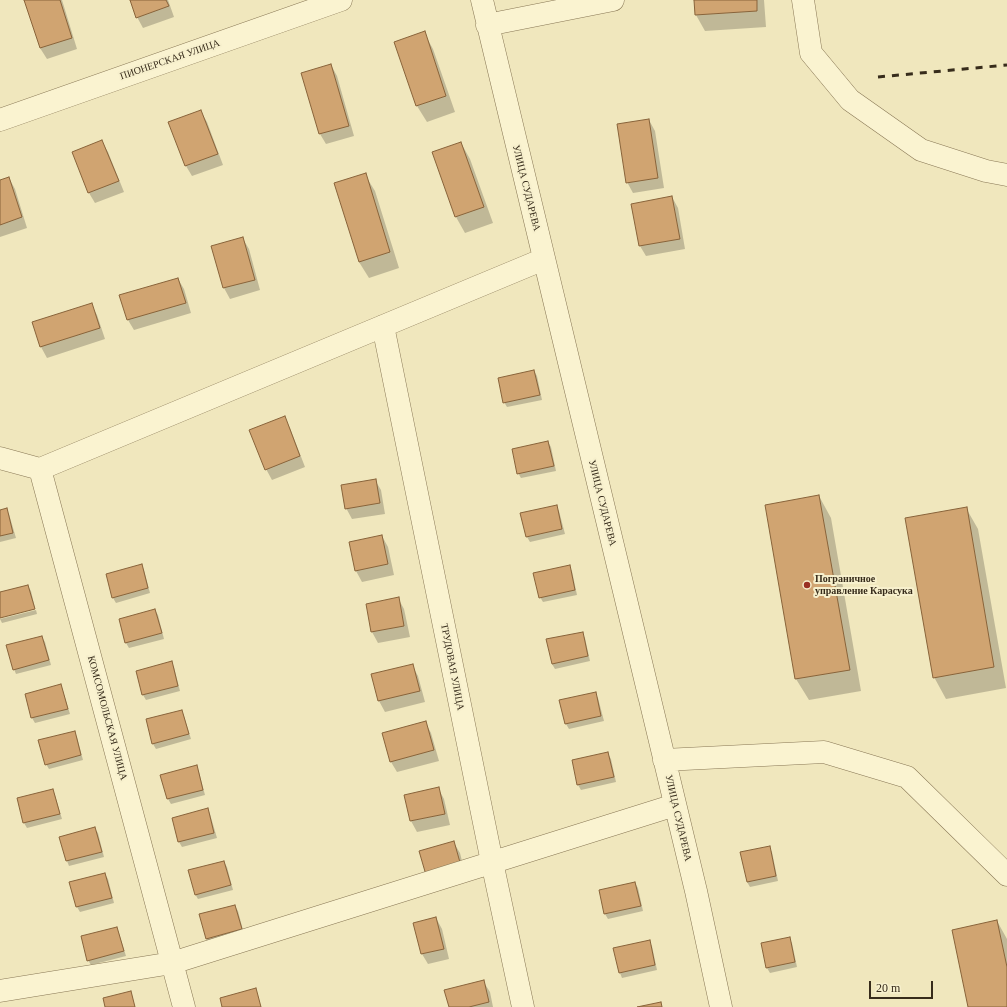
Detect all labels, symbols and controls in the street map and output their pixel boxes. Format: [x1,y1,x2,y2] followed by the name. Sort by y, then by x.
[118,37,222,83] street label: ПИОНЕРСКАЯ УЛИЦА
[509,144,543,232] street label: УЛИЦА СУДАРЕВА
[585,459,619,547] street label: УЛИЦА СУДАРЕВА
[815,573,913,596] place label: Пограничное управление Карасука
[802,580,812,590] marker: Пограничное управление Карасука
[438,622,466,712] street label: ТРУДОВАЯ УЛИЦА
[85,654,129,782] street label: КОМСОМОЛЬСКАЯ УЛИЦА
[662,774,694,862] street label: УЛИЦА СУДАРЕВА
[871,973,935,999] scale bar
[876,981,900,995] text: 20 m

